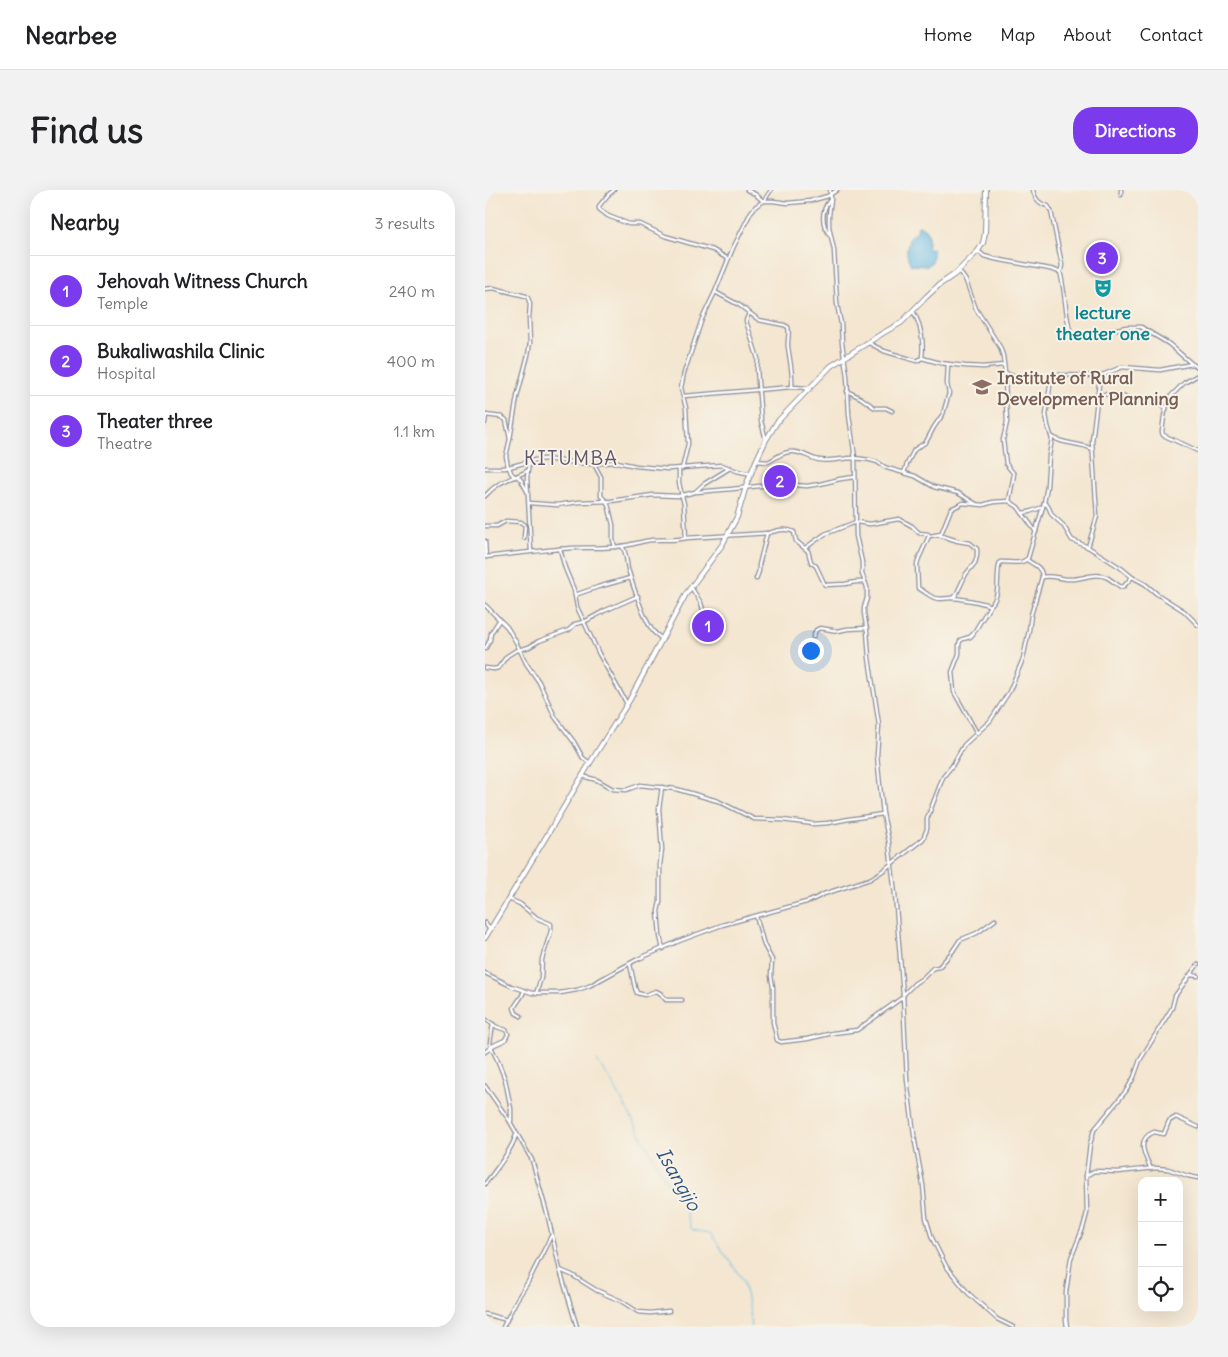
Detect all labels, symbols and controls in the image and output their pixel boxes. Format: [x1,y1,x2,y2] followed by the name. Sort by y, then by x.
[25,20,117,50] text: Nearbee
[924,23,972,46] text: Home
[1000,23,1035,46] text: Map
[1063,23,1111,46] text: About
[1139,23,1203,46] text: Contact
[1073,107,1198,154] button: Directions
[30,108,143,152] text: Find us
[50,209,120,236] text: Nearby
[375,213,435,233] text: 3 results
[1086,239,1118,277] pin: 3
[97,269,308,293] text: Jehovah Witness Church
[1092,277,1114,299] theatre icon: lecture theater one
[63,281,69,301] text: 1
[389,281,435,301] text: 240 m
[97,293,148,313] text: Temple
[1056,301,1150,345] place label: lecture theater one
[97,339,265,363] text: Bukaliwashila Clinic
[62,351,70,371] text: 2
[387,351,435,371] text: 400 m
[97,363,156,383] text: Hospital
[997,366,1179,410] place label: Institute of Rural Development Planning
[971,376,993,398] school or university icon: Institute of Rural Development Planning
[97,409,213,433] text: Theater three
[61,421,71,441] text: 3
[394,421,435,441] text: 1.1 km
[97,433,152,453] text: Theatre
[524,445,618,470] district label: KITUMBA
[764,462,796,500] pin: 2
[692,607,724,645] pin: 1
[798,638,824,664] your location
[651,1143,707,1216] water label: Isangijo
[1138,1177,1183,1312] map controls
[1138,1177,1183,1222] button: +
[1138,1222,1183,1267] button: −
[1138,1267,1183,1312] button: locate

